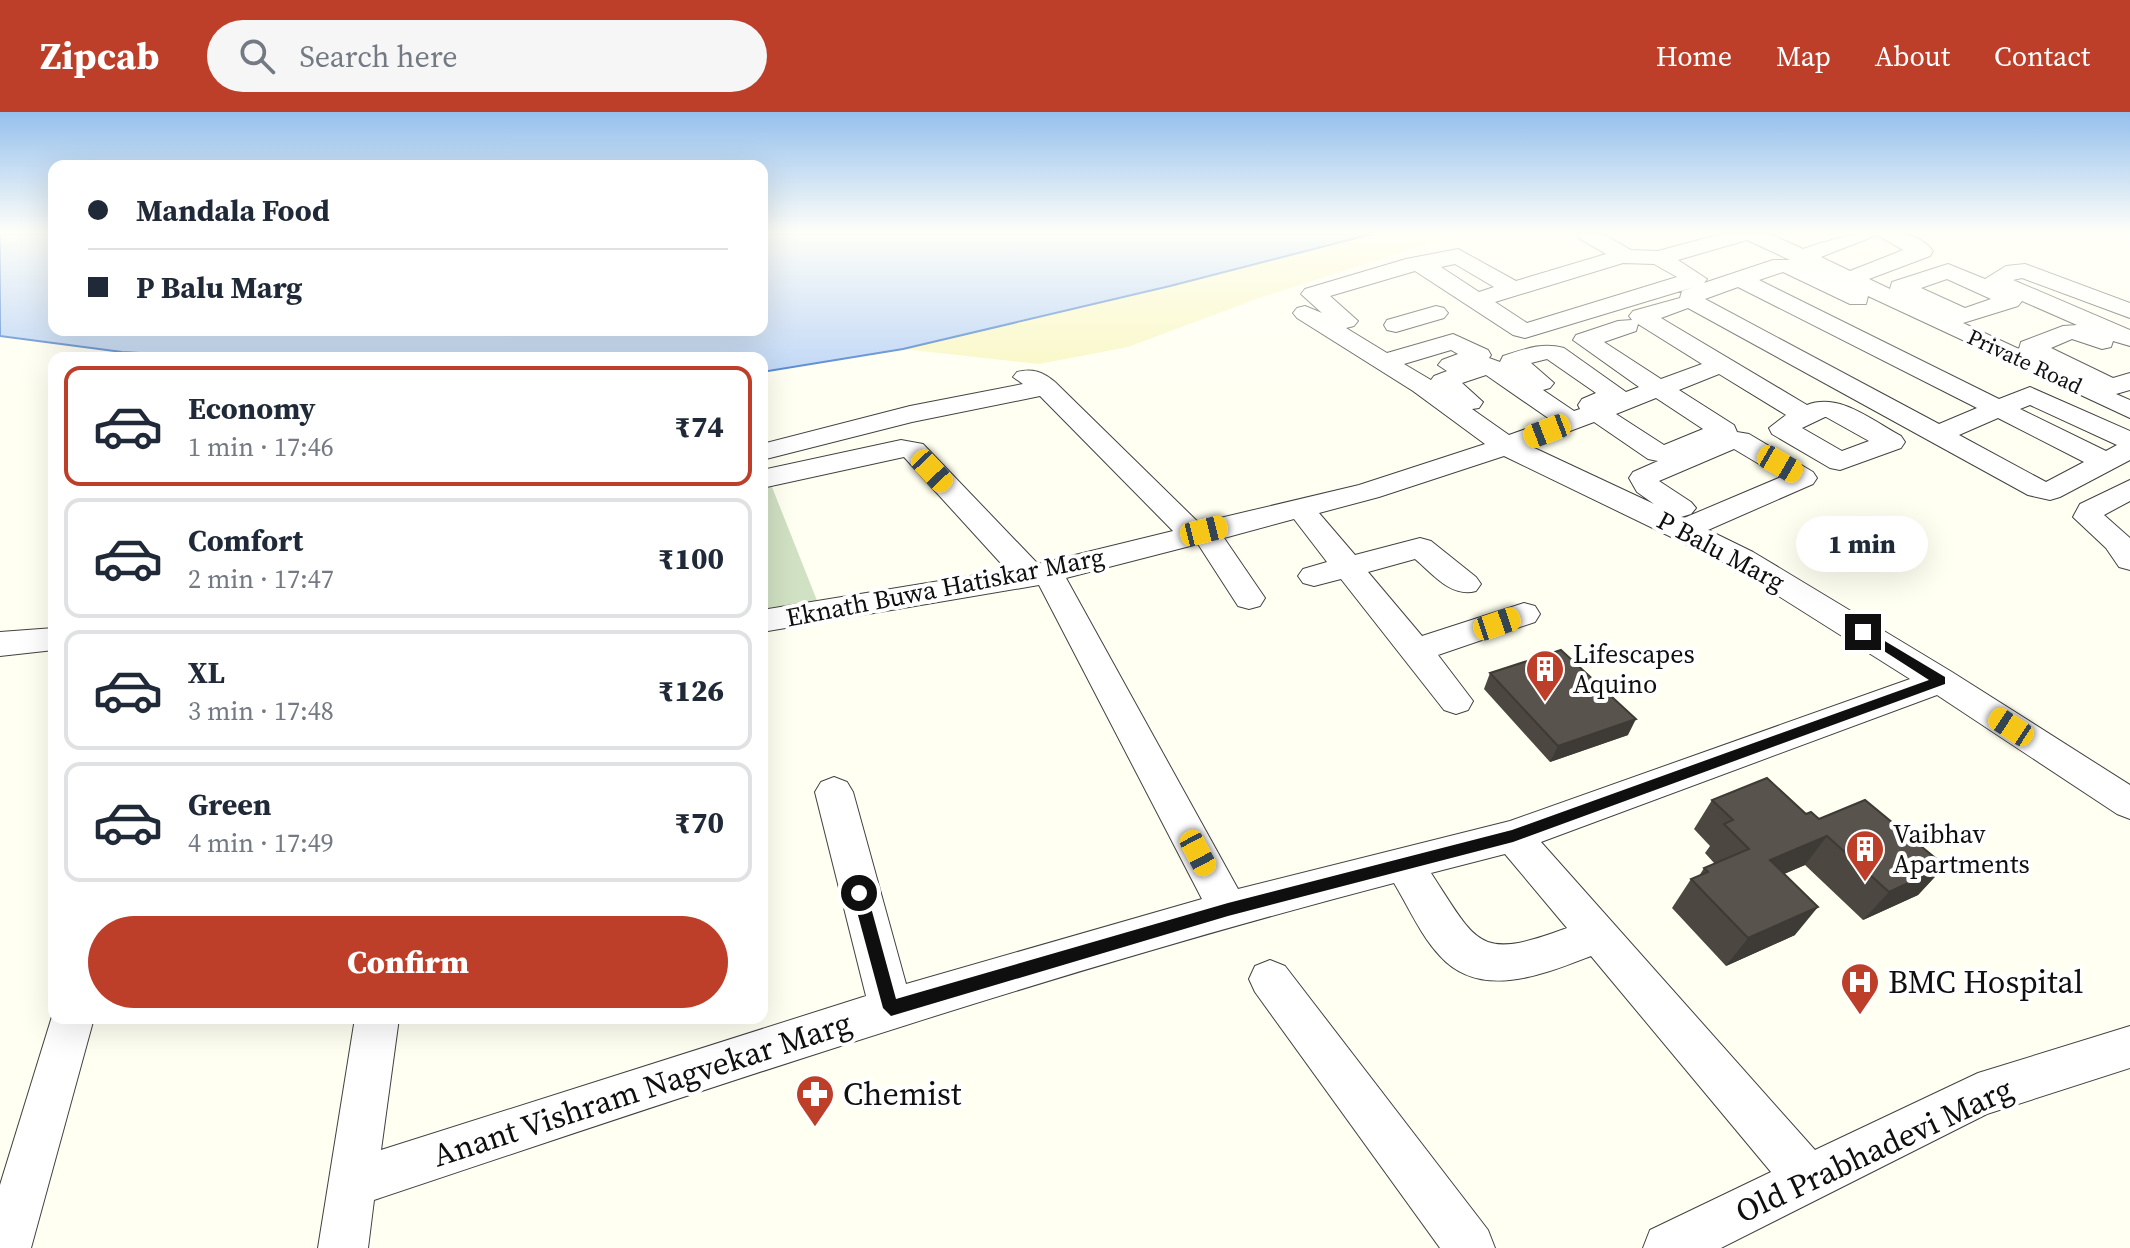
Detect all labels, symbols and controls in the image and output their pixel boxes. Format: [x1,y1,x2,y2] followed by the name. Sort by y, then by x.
[207,20,767,92] search box
[40,30,159,82] text: Zipcab
[235,34,279,78] icon: search
[299,36,458,77] text: Search here
[1656,37,1732,75] text: Home
[1776,37,1831,75] text: Map
[1875,37,1950,75] text: About
[1994,37,2090,75] text: Contact
[136,190,330,231] text: Mandala Food
[136,267,302,308] text: P Balu Marg
[1963,321,2088,401] street label: Private Road
[188,388,316,429] text: Economy
[92,390,164,462] icon: car
[674,406,724,447] text: ₹74
[1520,411,1574,451] car
[188,429,334,465] text: 1 min · 17:46
[1753,442,1807,486] car
[907,445,957,497] car
[1651,502,1791,600] street label: P Balu Marg
[1178,514,1230,548] car
[1797,516,1929,572] callout: 1 min
[188,520,303,561] text: Comfort
[92,522,164,594] icon: car
[1828,526,1896,562] text: 1 min
[658,538,724,579] text: ₹100
[783,538,1107,636] street label: Eknath Buwa Hatiskar Marg
[188,561,334,597] text: 2 min · 17:47
[1470,605,1524,643] car
[1845,614,1881,650] route end
[1573,636,1695,702] place label: Lifescapes Aquino
[1524,648,1566,703] building icon: Lifescapes Aquino
[188,652,225,693] text: XL
[92,654,164,726] icon: car
[658,670,724,711] text: ₹126
[188,693,334,729] text: 3 min · 17:48
[1984,704,2038,750] car
[188,784,271,825] text: Green
[92,786,164,858] icon: car
[674,802,724,843] text: ₹70
[1893,816,2030,882] place label: Vaibhav Apartments
[188,825,334,861] text: 4 min · 17:49
[1176,826,1220,880] car
[1844,828,1886,883] building icon: Vaibhav Apartments
[841,875,877,911] route start
[88,916,728,1008] button: Confirm
[1888,960,2083,1004] place label: BMC Hospital
[1839,961,1881,1016] hospital icon: BMC Hospital
[427,1000,857,1178] street label: Anant Vishram Nagvekar Marg
[1728,1066,2020,1234] street label: Old Prabhadevi Marg
[843,1072,962,1116] place label: Chemist
[794,1073,836,1128] pharmacy icon: Chemist

